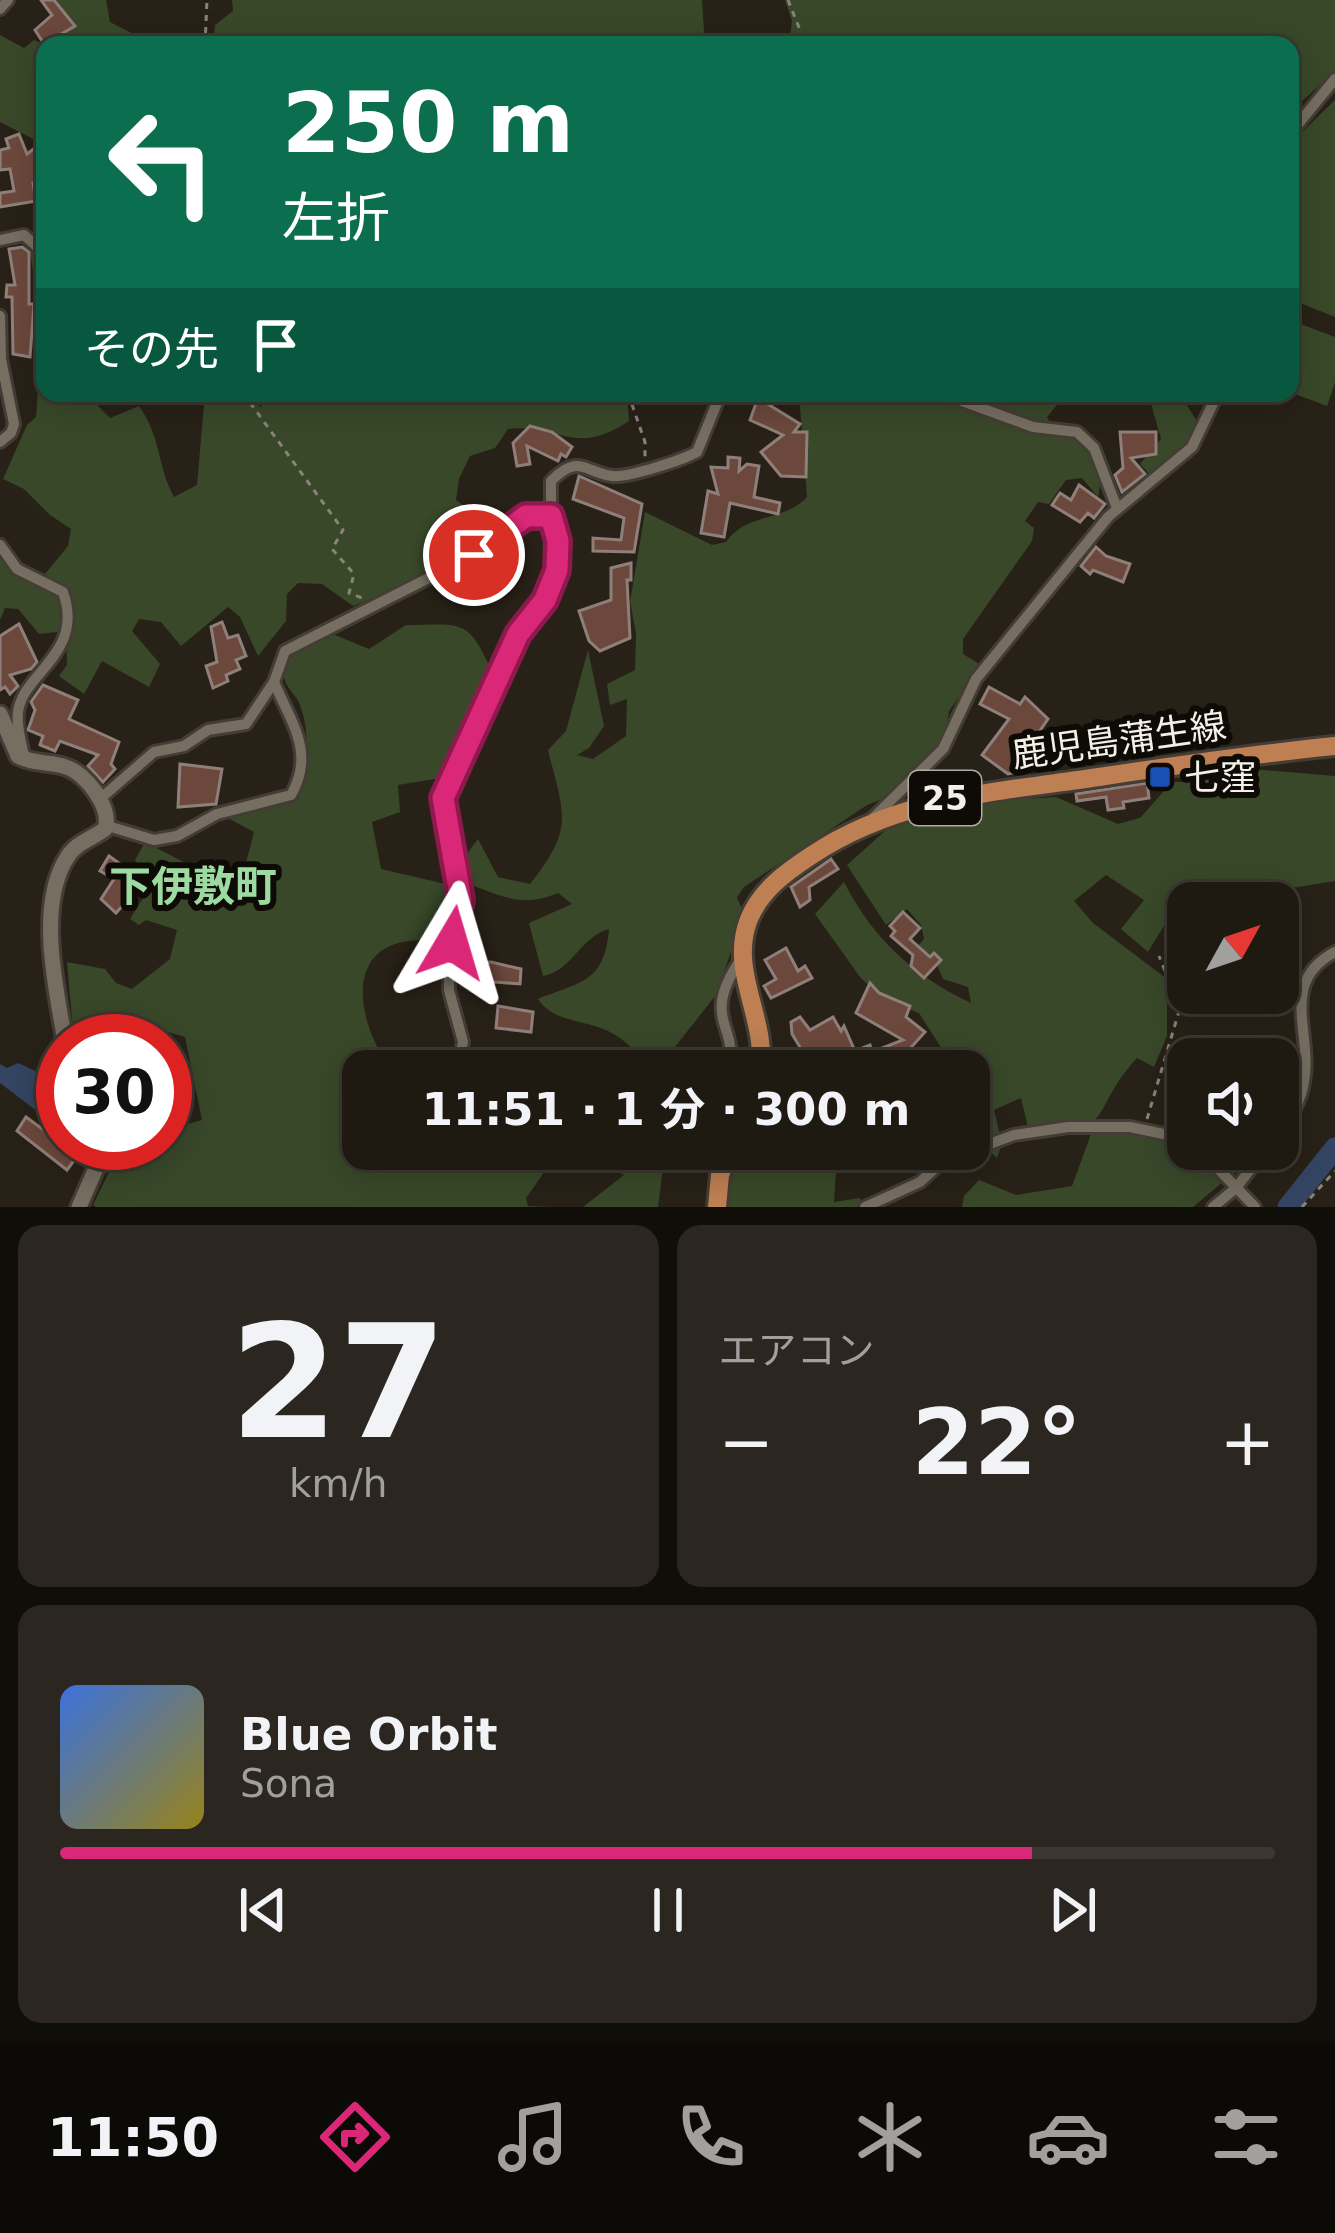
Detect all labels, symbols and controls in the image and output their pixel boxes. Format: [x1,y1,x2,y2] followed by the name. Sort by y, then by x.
[282,74,574,172] text: 250 m
[84,84,240,240] icon: left
[282,187,390,250] text: 左折
[243,312,309,378] icon: arrive
[84,323,219,376] text: その先
[423,504,525,606] pin
[441,522,507,588] icon: arrive
[1009,705,1229,775] street label: 鹿児島蒲生線
[1184,757,1256,798] place label: 七窪
[1147,764,1173,790] marker: 七窪
[909,771,981,825] road number: 25
[109,862,277,911] district label: 下伊敷町
[389,880,515,1006] position arrow
[1167,882,1299,1014] north arrow
[1167,882,1299,1170] map controls
[36,1014,192,1170] speed limit sign: 30
[1167,1038,1299,1170] button: sound
[422,1083,910,1136] text: 11:51 · 1 分 · 300 m
[230,1292,447,1474] text: 27
[719,1328,875,1373] text: エアコン
[912,1390,1082,1495] text: 22°
[719,1404,774,1481] text: −
[1220,1404,1275,1481] text: +
[289,1461,387,1506] text: km/h
[240,1708,498,1761] text: Blue Orbit
[240,1761,337,1806] text: Sona
[230,1877,296,1943] icon: previous
[635,1877,701,1943] icon: pause
[1040,1877,1106,1943] icon: next
[313,2095,397,2179] icon: directions
[491,2095,575,2179] icon: music
[669,2095,753,2179] icon: phone
[848,2095,932,2179] icon: climate
[1026,2095,1110,2179] icon: car
[1204,2095,1288,2179] icon: filters
[47,2106,219,2169] text: 11:50

